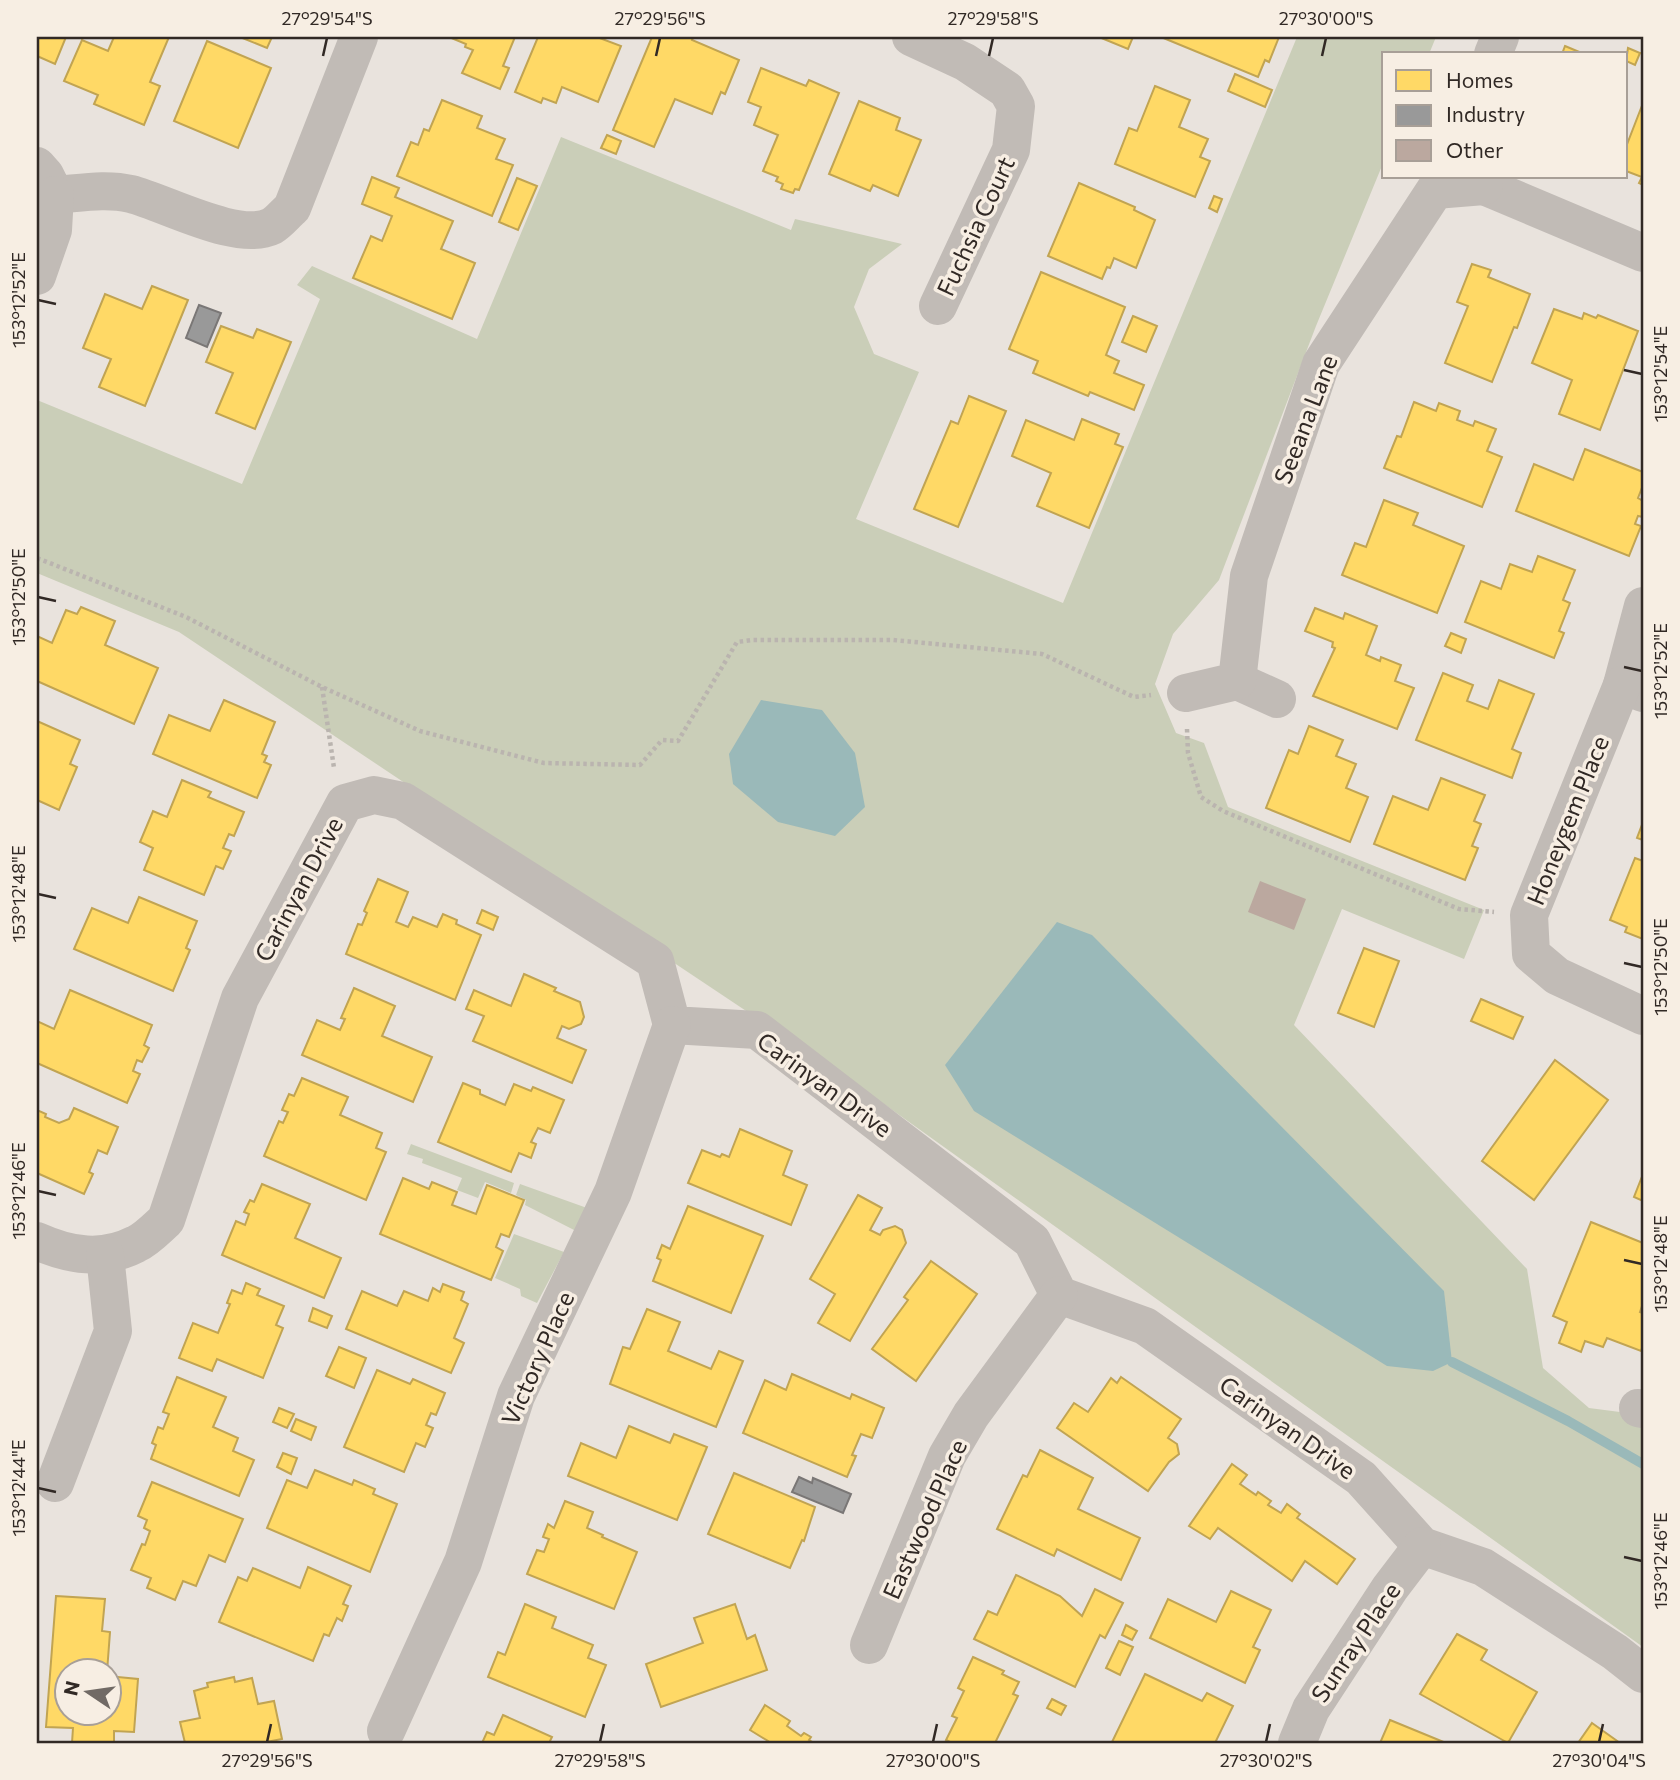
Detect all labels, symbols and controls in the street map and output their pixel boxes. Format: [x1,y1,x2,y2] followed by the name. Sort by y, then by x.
[282,7,372,29] text: 27°29'54"S
[614,7,706,29] text: 27°29'56"S
[947,7,1039,29] text: 27°29'58"S
[1279,7,1373,29] text: 27°30'00"S
[1382,52,1628,178] legend
[1446,67,1513,92] text: Homes
[1446,101,1525,126] text: Industry
[1446,137,1503,162] text: Other
[930,152,1020,300] street label: Fuchsia Court
[7,252,29,348] text: 153°12'52"E
[1649,326,1671,422] text: 153°12'54"E
[1267,351,1343,487] street label: Seeana Lane
[7,548,29,646] text: 153°12'50"E
[1649,623,1671,719] text: 153°12'52"E
[1520,731,1614,909] street label: Honeygem Place
[248,812,348,966] street label: Carinyan Drive
[7,845,29,943] text: 153°12'48"E
[1649,918,1671,1016] text: 153°12'50"E
[752,1025,898,1143] street label: Carinyan Drive
[7,1142,29,1240] text: 153°12'46"E
[1649,1215,1671,1313] text: 153°12'48"E
[495,1287,579,1429] street label: Victory Place
[1214,1369,1362,1485] street label: Carinyan Drive
[876,1435,972,1603] street label: Eastwood Place
[7,1439,29,1537] text: 153°12'44"E
[1649,1512,1671,1610] text: 153°12'46"E
[1304,1577,1406,1707] street label: Sunray Place
[52,1658,122,1728] north arrow
[58,1679,84,1698] text: N
[221,1749,313,1771] text: 27°29'56"S
[554,1749,646,1771] text: 27°29'58"S
[886,1749,980,1771] text: 27°30'00"S
[1220,1749,1312,1771] text: 27°30'02"S
[1552,1749,1646,1771] text: 27°30'04"S

